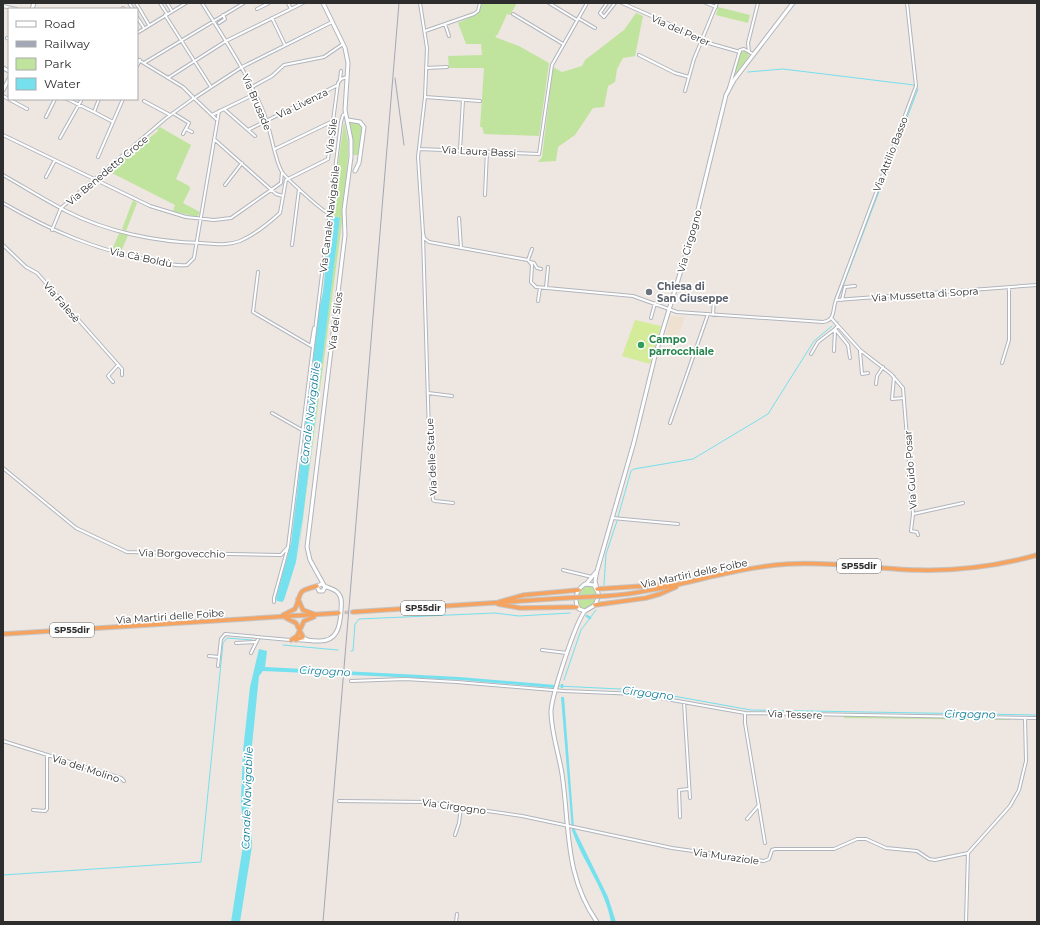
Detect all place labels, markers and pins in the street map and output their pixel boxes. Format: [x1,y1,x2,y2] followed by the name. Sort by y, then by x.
[657,280,729,305] place label: Chiesa di San Giuseppe
[644,287,654,297] marker: Chiesa di San Giuseppe
[649,333,714,358] place label: Campo parrocchiale
[636,340,646,350] marker: Campo parrocchiale

